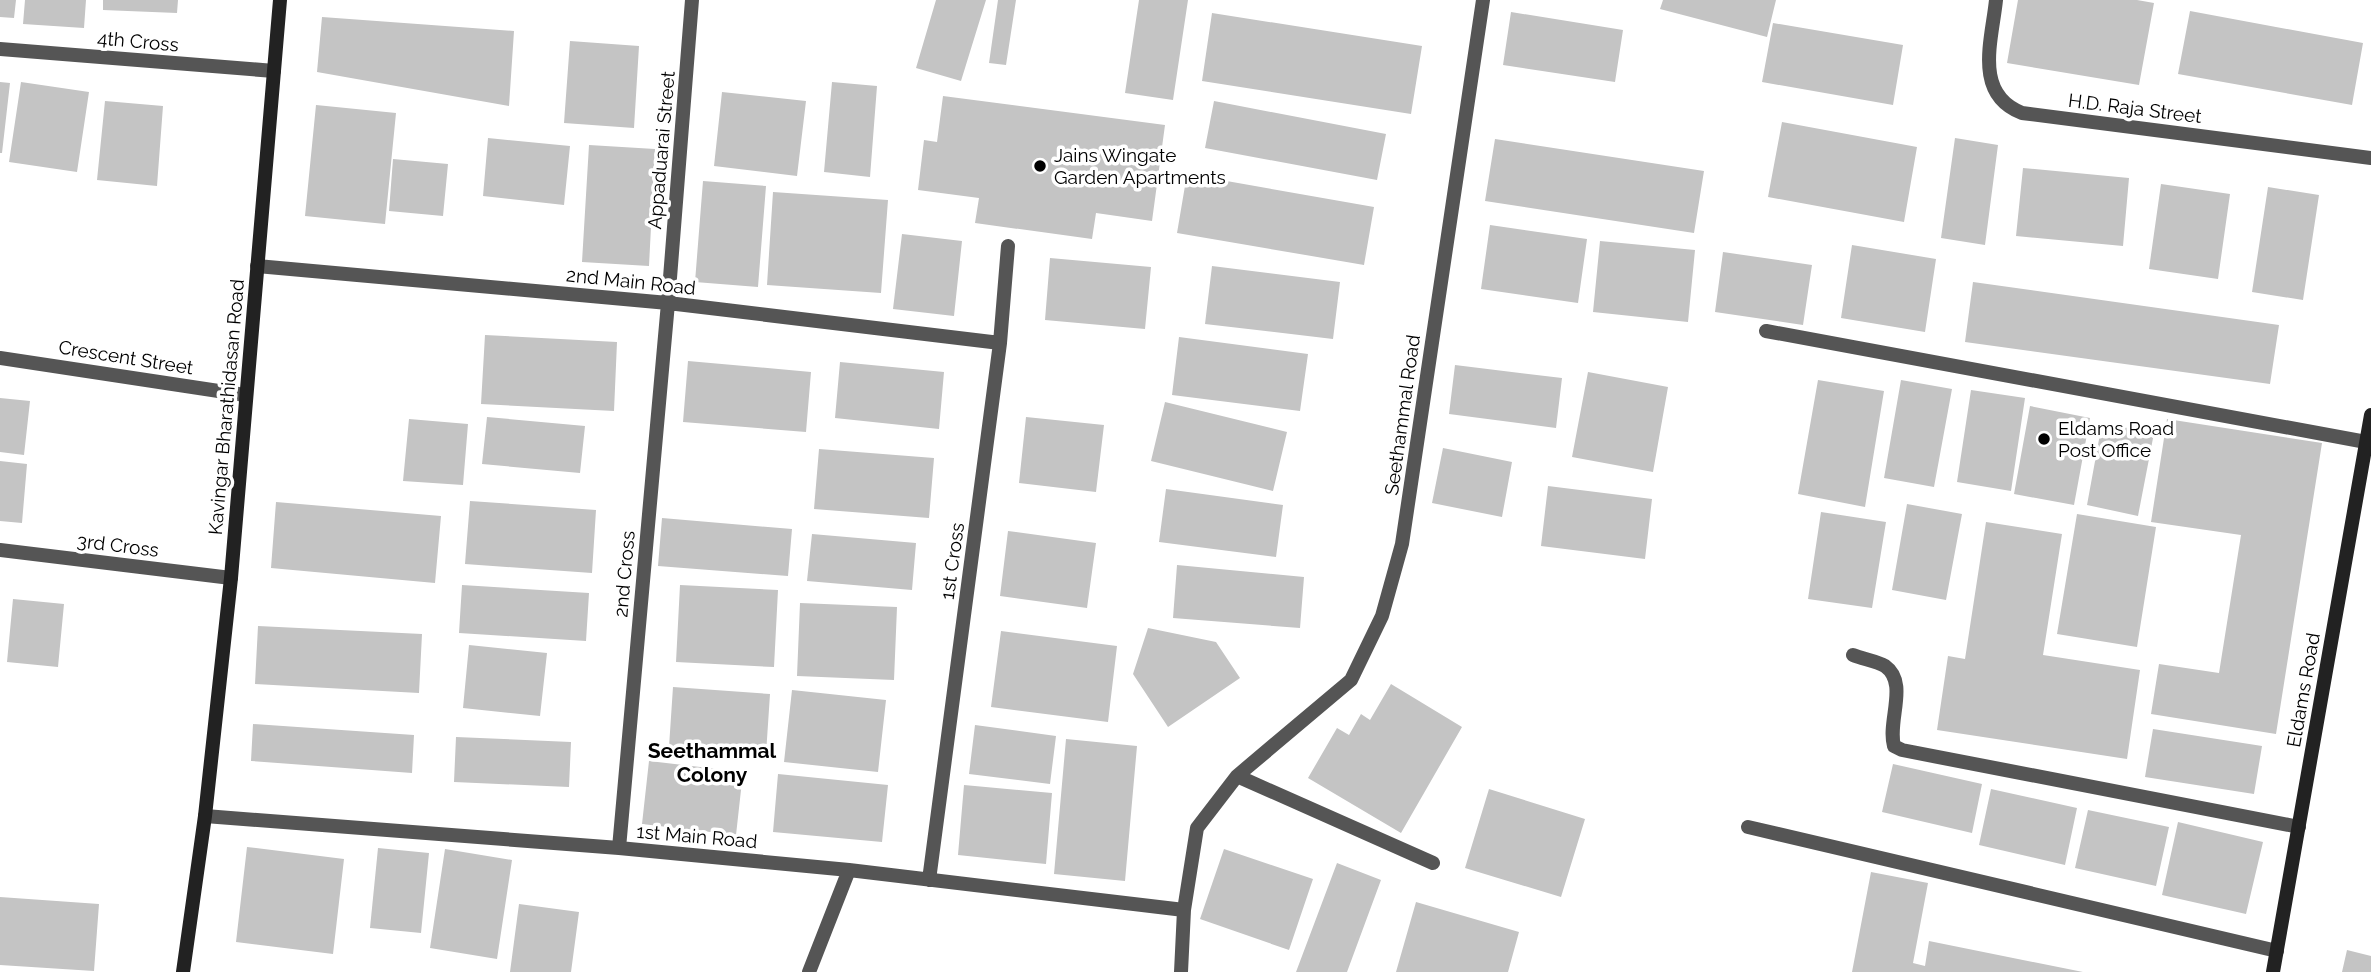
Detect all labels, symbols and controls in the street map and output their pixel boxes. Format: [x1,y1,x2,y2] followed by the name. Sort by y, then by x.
[96,26,180,56] street label: 4th Cross
[643,69,679,230] street label: Appaduarai Street
[2067,89,2204,127] street label: H.D. Raja Street
[1054,144,1226,188] place label: Jains Wingate Garden Apartments
[1032,158,1048,174] marker: Jains Wingate Garden Apartments
[565,263,697,299] street label: 2nd Main Road
[204,278,248,536] street label: Kavingar Bharathidasan Road
[1380,333,1424,497] street label: Seethammal Road
[57,335,196,379] street label: Crescent Street
[2058,417,2174,461] place label: Eldams Road Post Office
[2036,431,2052,447] marker: Eldams Road Post Office
[936,521,968,601] street label: 1st Cross
[76,529,160,561] street label: 3rd Cross
[609,530,639,618] street label: 2nd Cross
[2282,631,2324,749] street label: Eldams Road
[648,738,777,787] district label: Seethammal Colony
[636,820,758,852] street label: 1st Main Road

